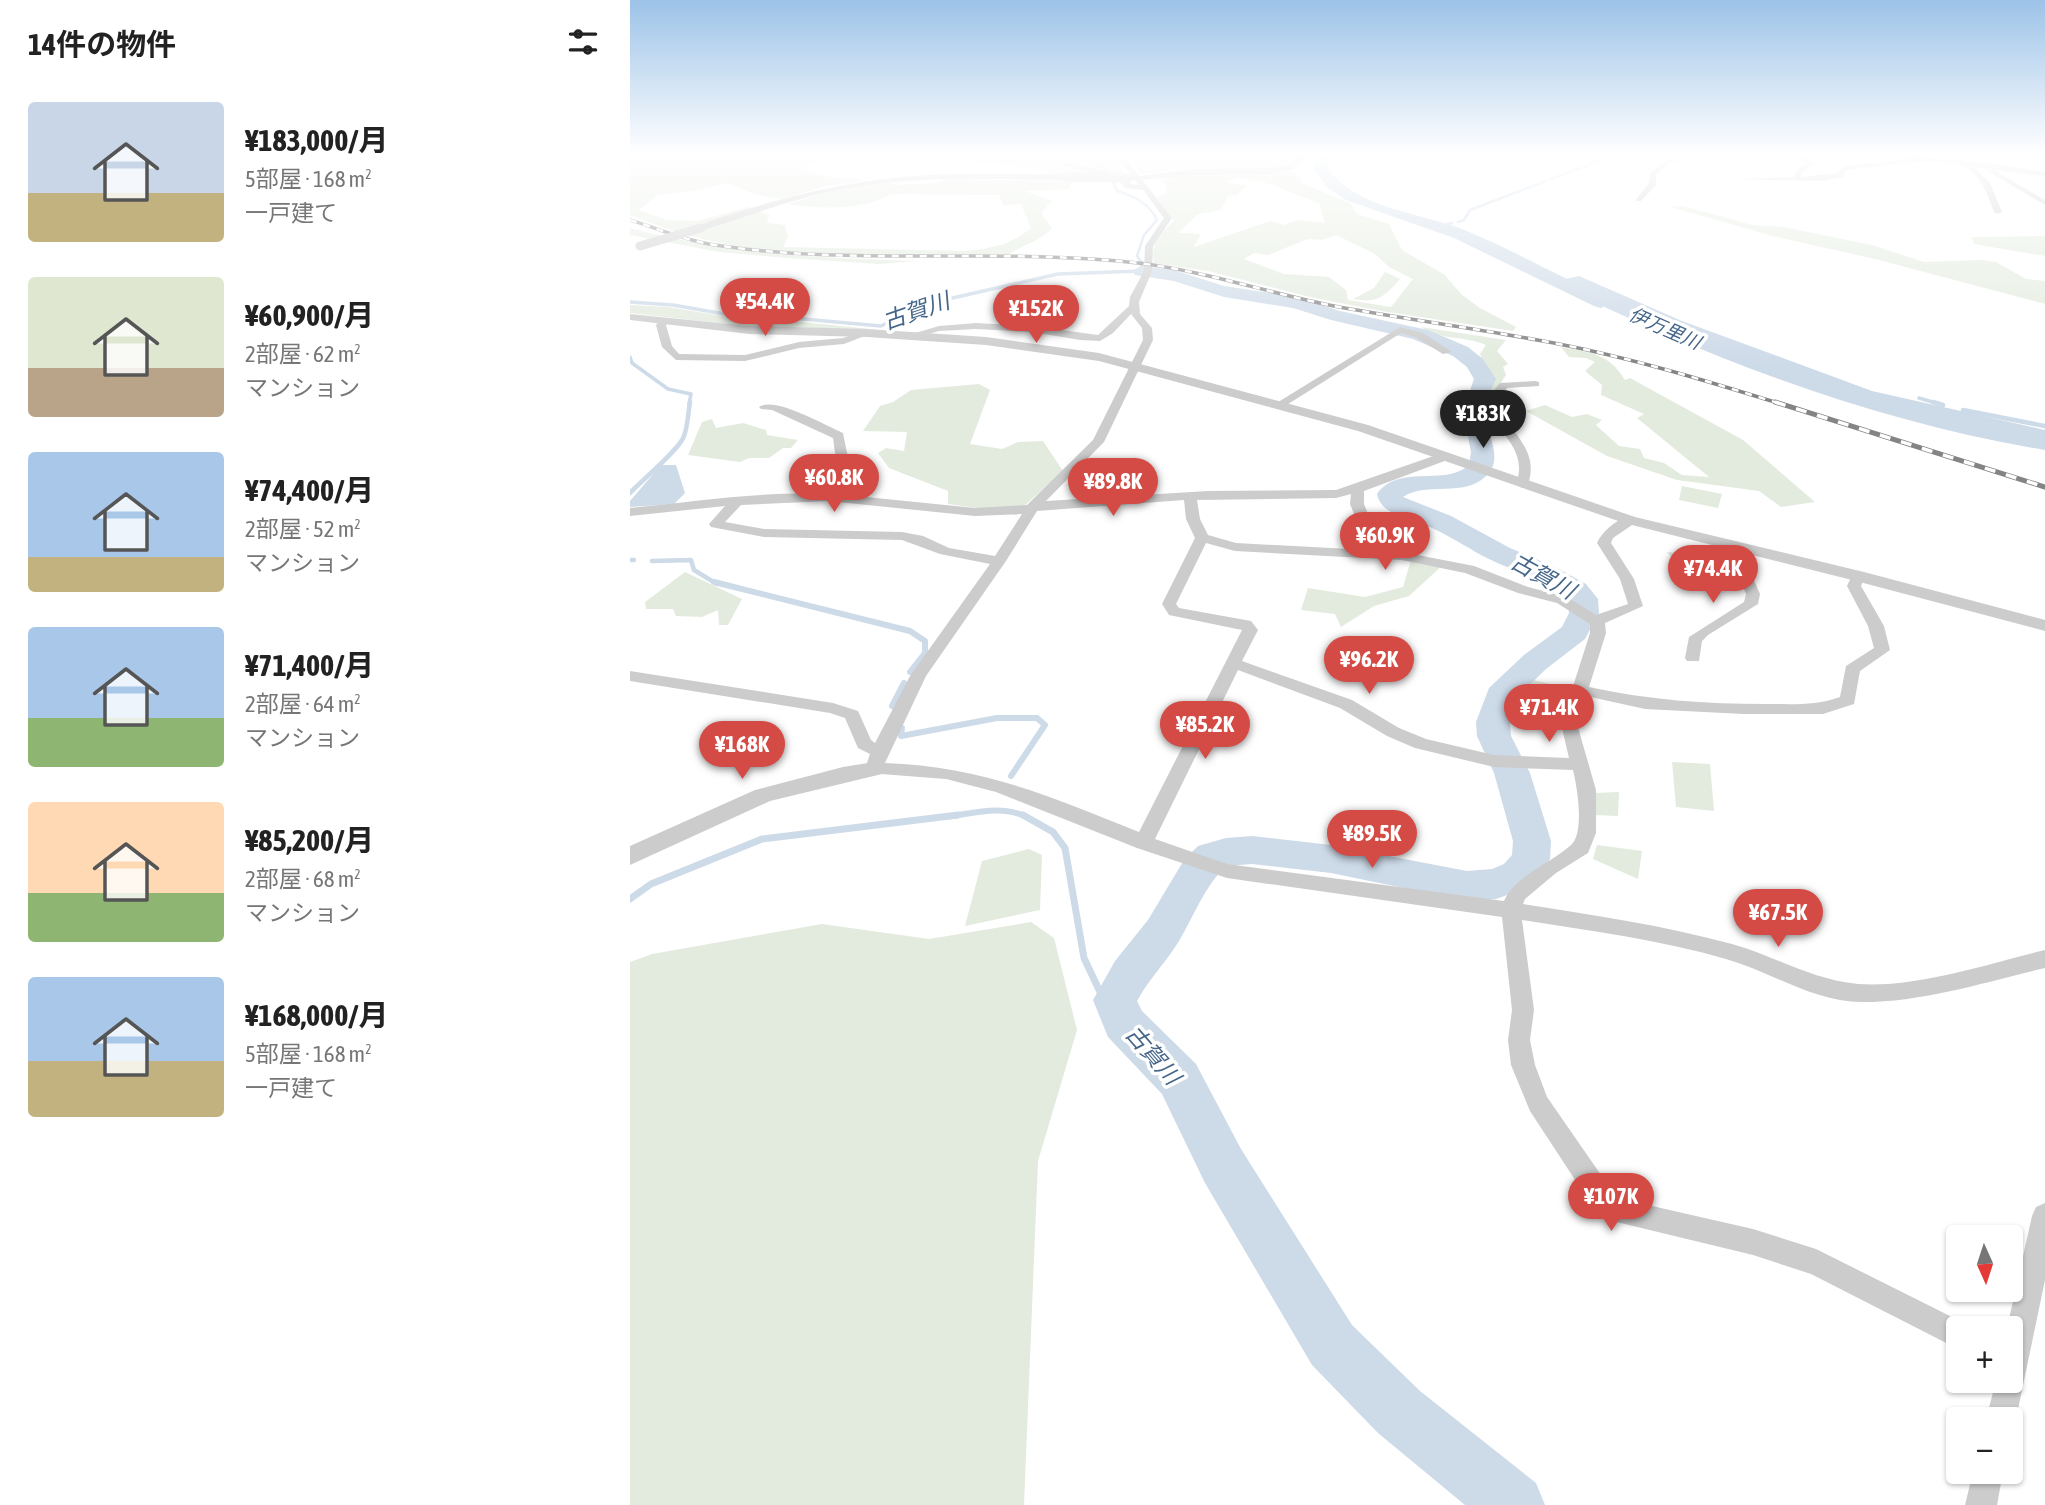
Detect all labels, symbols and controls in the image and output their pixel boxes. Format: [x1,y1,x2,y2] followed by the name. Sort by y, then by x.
[564,23,602,61] icon: filters
[28,27,176,61] text: 14件の物件
[245,123,388,157] text: ¥183,000/月
[84,130,168,214] icon: home
[245,166,372,192] text: 5部屋 · 168 m²
[245,200,337,226] text: 一戸建て
[708,278,822,338] pin: ¥54.4K
[879,286,956,335] water label: 古賀川
[987,286,1085,345] pin: ¥152K
[736,288,794,314] text: ¥54.4K
[1009,295,1063,321] text: ¥152K
[245,298,374,332] text: ¥60,900/月
[1626,302,1706,354] water label: 伊万里川
[84,305,168,389] icon: home
[245,341,361,367] text: 2部屋 · 62 m²
[245,375,360,401] text: マンション
[1434,391,1532,450] pin: ¥183K
[1456,400,1510,426] text: ¥183K
[777,454,891,514] pin: ¥60.8K
[1056,458,1170,518] pin: ¥89.8K
[805,464,863,490] text: ¥60.8K
[1084,468,1142,494] text: ¥89.8K
[245,473,374,507] text: ¥74,400/月
[84,480,168,564] icon: home
[1328,512,1442,572] pin: ¥60.9K
[245,516,361,542] text: 2部屋 · 52 m²
[1356,522,1414,548] text: ¥60.9K
[1656,546,1770,605] pin: ¥74.4K
[1507,548,1582,606] water label: 古賀川
[245,550,360,576] text: マンション
[1684,555,1742,581] text: ¥74.4K
[1312,636,1426,696] pin: ¥96.2K
[1340,646,1398,672] text: ¥96.2K
[245,648,374,682] text: ¥71,400/月
[84,655,168,739] icon: home
[1492,684,1606,744] pin: ¥71.4K
[245,691,361,717] text: 2部屋 · 64 m²
[1520,694,1578,720] text: ¥71.4K
[1148,702,1262,761] pin: ¥85.2K
[1176,711,1234,737] text: ¥85.2K
[693,722,791,781] pin: ¥168K
[245,725,360,751] text: マンション
[715,731,769,757] text: ¥168K
[1315,810,1429,870] pin: ¥89.5K
[1343,820,1401,846] text: ¥89.5K
[245,823,374,857] text: ¥85,200/月
[84,830,168,914] icon: home
[245,866,361,892] text: 2部屋 · 68 m²
[1721,890,1835,949] pin: ¥67.5K
[1749,899,1807,925] text: ¥67.5K
[245,900,360,926] text: マンション
[245,998,388,1032] text: ¥168,000/月
[84,1005,168,1089] icon: home
[1121,1020,1187,1092] water label: 古賀川
[245,1041,372,1067] text: 5部屋 · 168 m²
[245,1075,337,1101] text: 一戸建て
[1562,1174,1660,1233] pin: ¥107K
[1584,1183,1638,1209] text: ¥107K
[1946,1225,2023,1302] north arrow
[1946,1225,2023,1484] map controls
[1946,1316,2023,1393] button: +
[1946,1407,2023,1484] button: −

